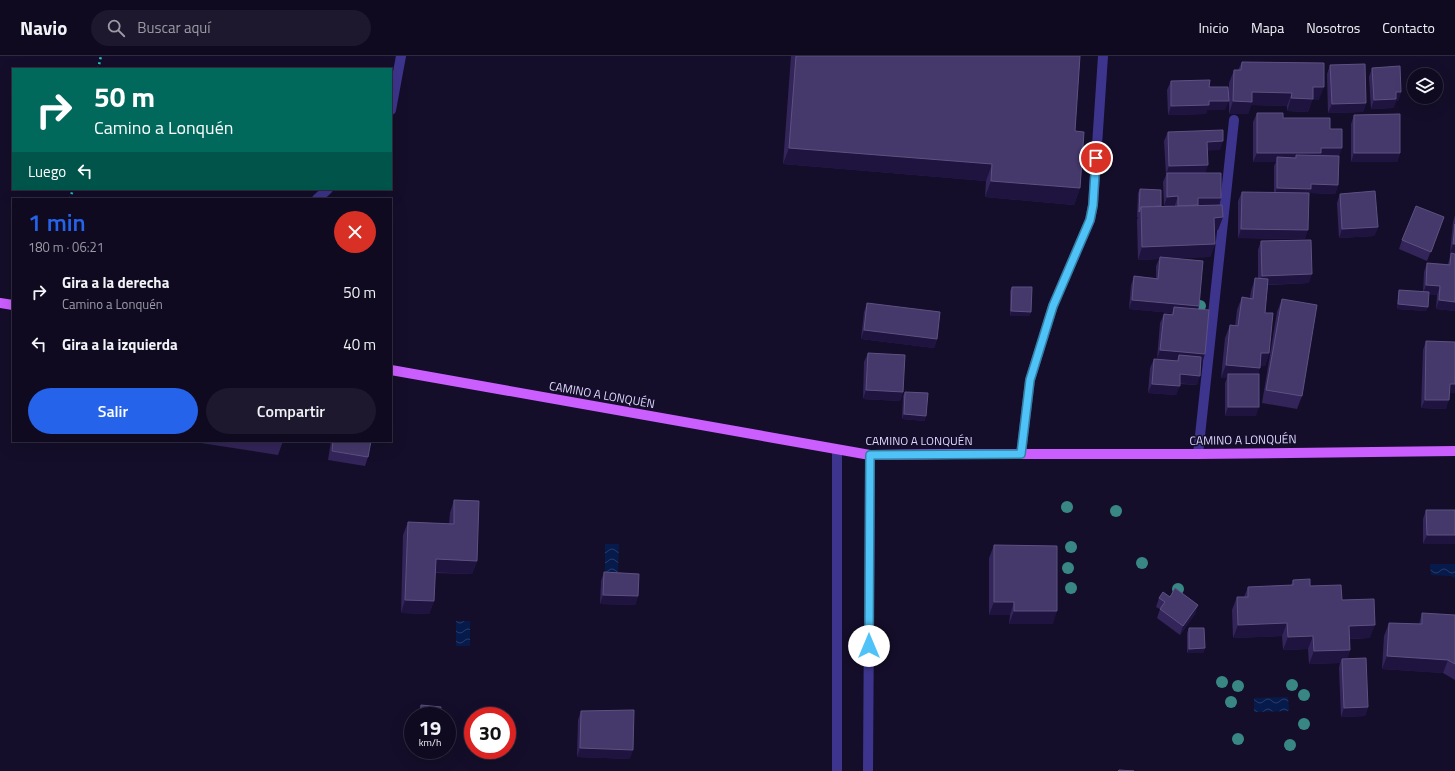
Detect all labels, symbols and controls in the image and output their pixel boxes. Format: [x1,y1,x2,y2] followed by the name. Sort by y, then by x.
[91,10,371,46] search box
[20,13,67,42] text: Navio
[137,16,211,39] text: Buscar aquí
[105,17,127,39] icon: search
[1198,17,1229,38] text: Inicio
[1251,17,1284,38] text: Mapa
[1306,17,1360,38] text: Nosotros
[1382,17,1435,38] text: Contacto
[1407,68,1443,104] map controls
[1407,68,1443,104] button: layers
[94,75,155,118] text: 50 m
[28,84,80,136] icon: right
[94,114,233,141] text: Camino a Lonquén
[1079,141,1113,175] pin
[1085,147,1107,169] icon: arrive
[28,160,66,183] text: Luego
[74,160,96,182] icon: left
[28,204,86,240] text: 1 min
[334,211,376,253] button: close
[28,237,104,257] text: 180 m · 06:21
[62,271,169,294] text: Gira a la derecha
[28,281,50,303] icon: right
[343,281,376,304] text: 50 m
[62,294,163,314] text: Camino a Lonquén
[28,333,50,355] icon: left
[62,333,178,356] text: Gira a la izquierda
[343,333,376,356] text: 40 m
[548,376,656,413] street label: CAMINO A LONQUÉN
[28,388,198,434] button: Salir
[206,388,376,434] button: Compartir
[1189,429,1297,450] street label: CAMINO A LONQUÉN
[865,431,973,450] street label: CAMINO A LONQUÉN
[848,625,890,667] position arrow
[464,707,516,759] speed limit sign: 30
[419,712,441,743] text: 19
[419,735,441,750] text: km/h

